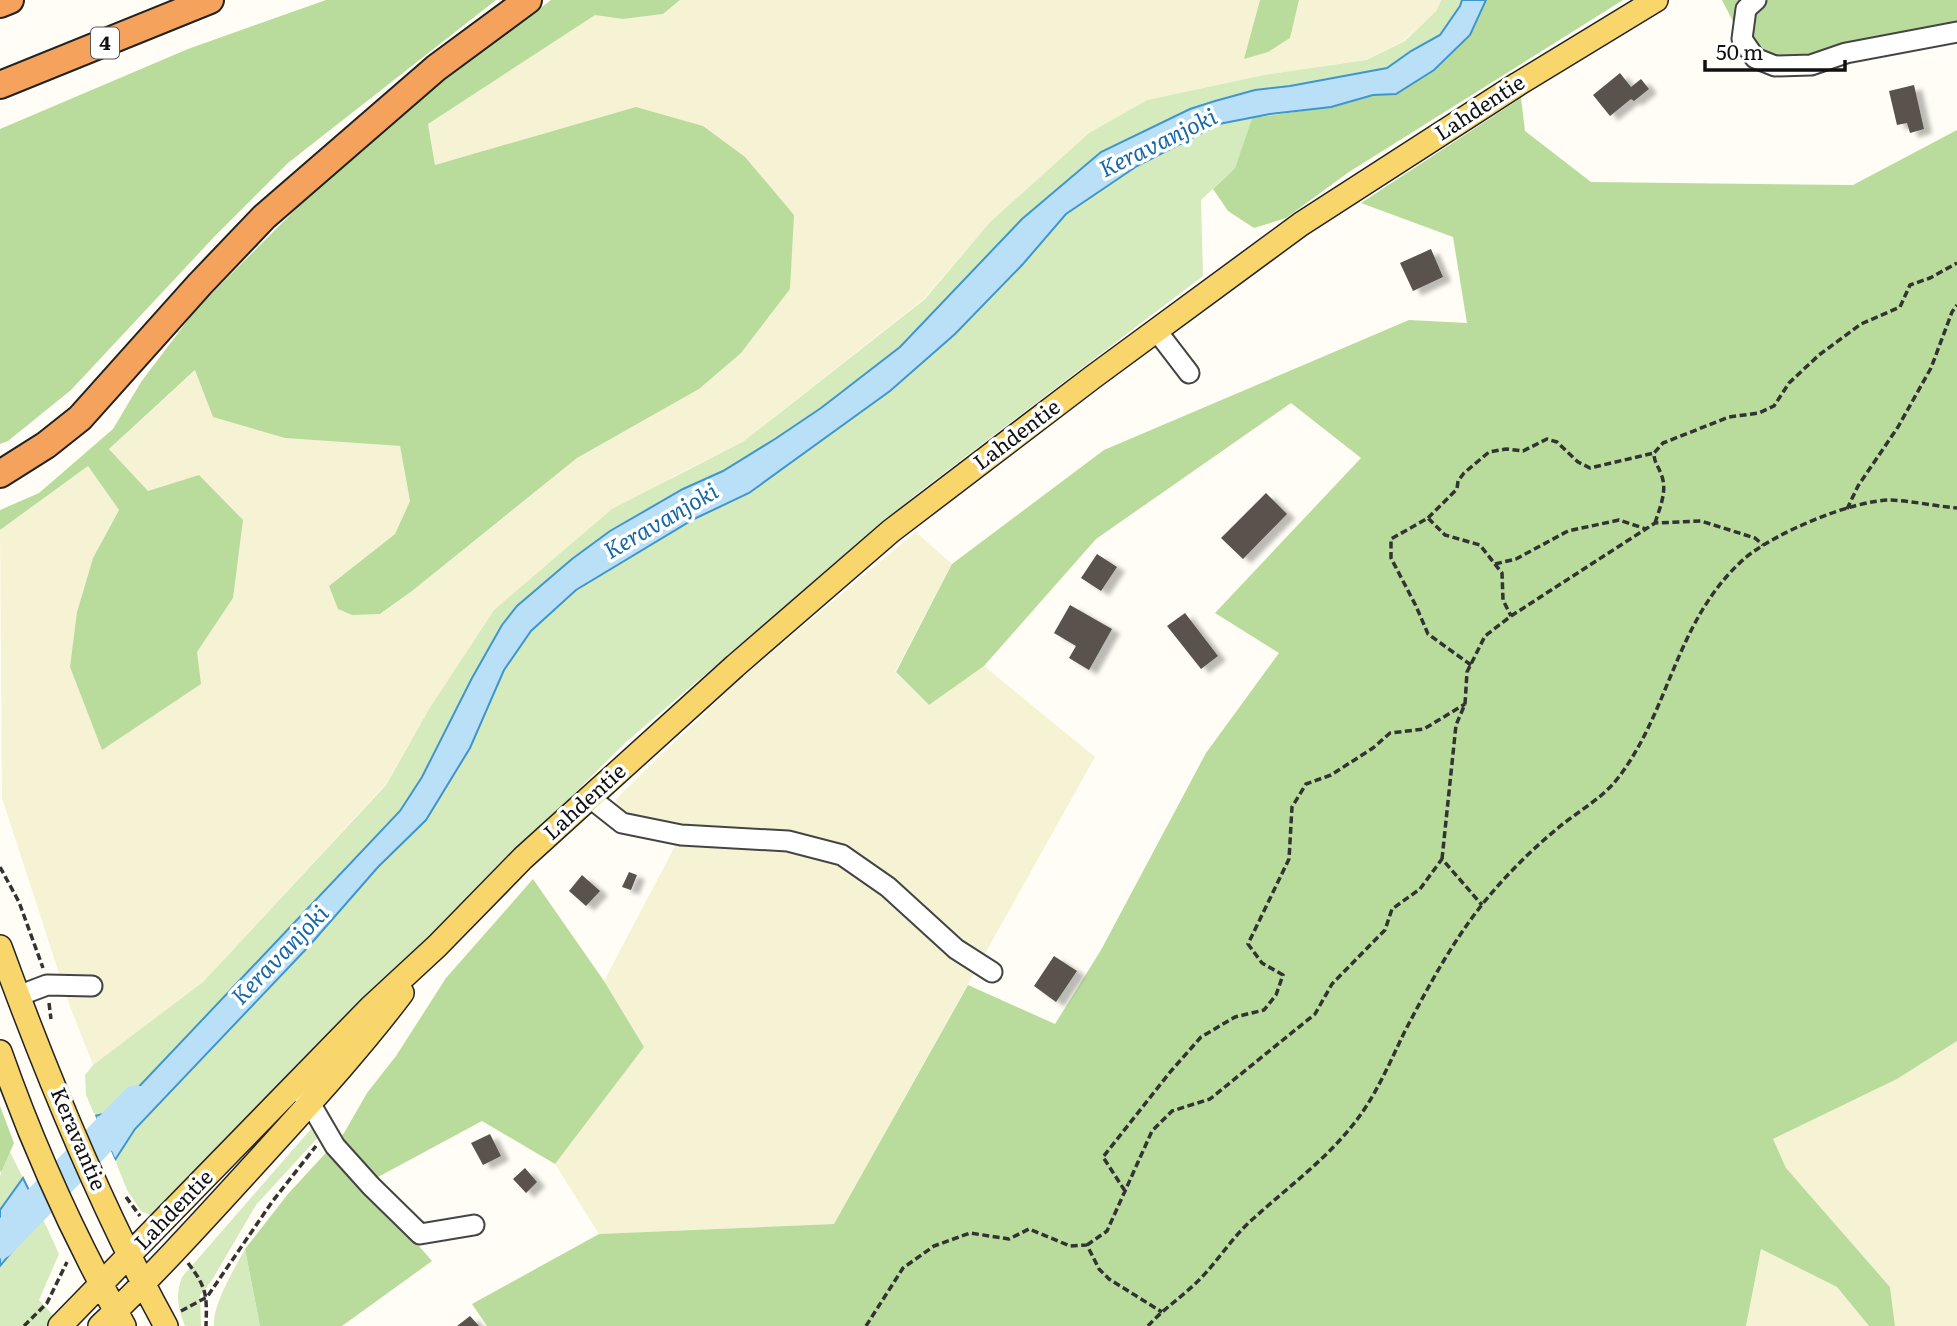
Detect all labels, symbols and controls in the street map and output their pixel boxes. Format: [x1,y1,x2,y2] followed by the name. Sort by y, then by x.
[91,28,119,58] road number: 4
[1705,28,1845,72] scale bar
[1716,35,1763,66] text: 50 m
[1428,65,1530,147] street label: Lahdentie
[1093,98,1222,184] water label: Keravanjoki
[966,390,1065,476] street label: Lahdentie
[596,473,724,566] water label: Keravanjoki
[535,755,631,846] street label: Lahdentie
[222,896,335,1011] water label: Keravanjoki
[45,1082,116,1195] street label: Keravantie
[126,1161,219,1256] street label: Lahdentie

